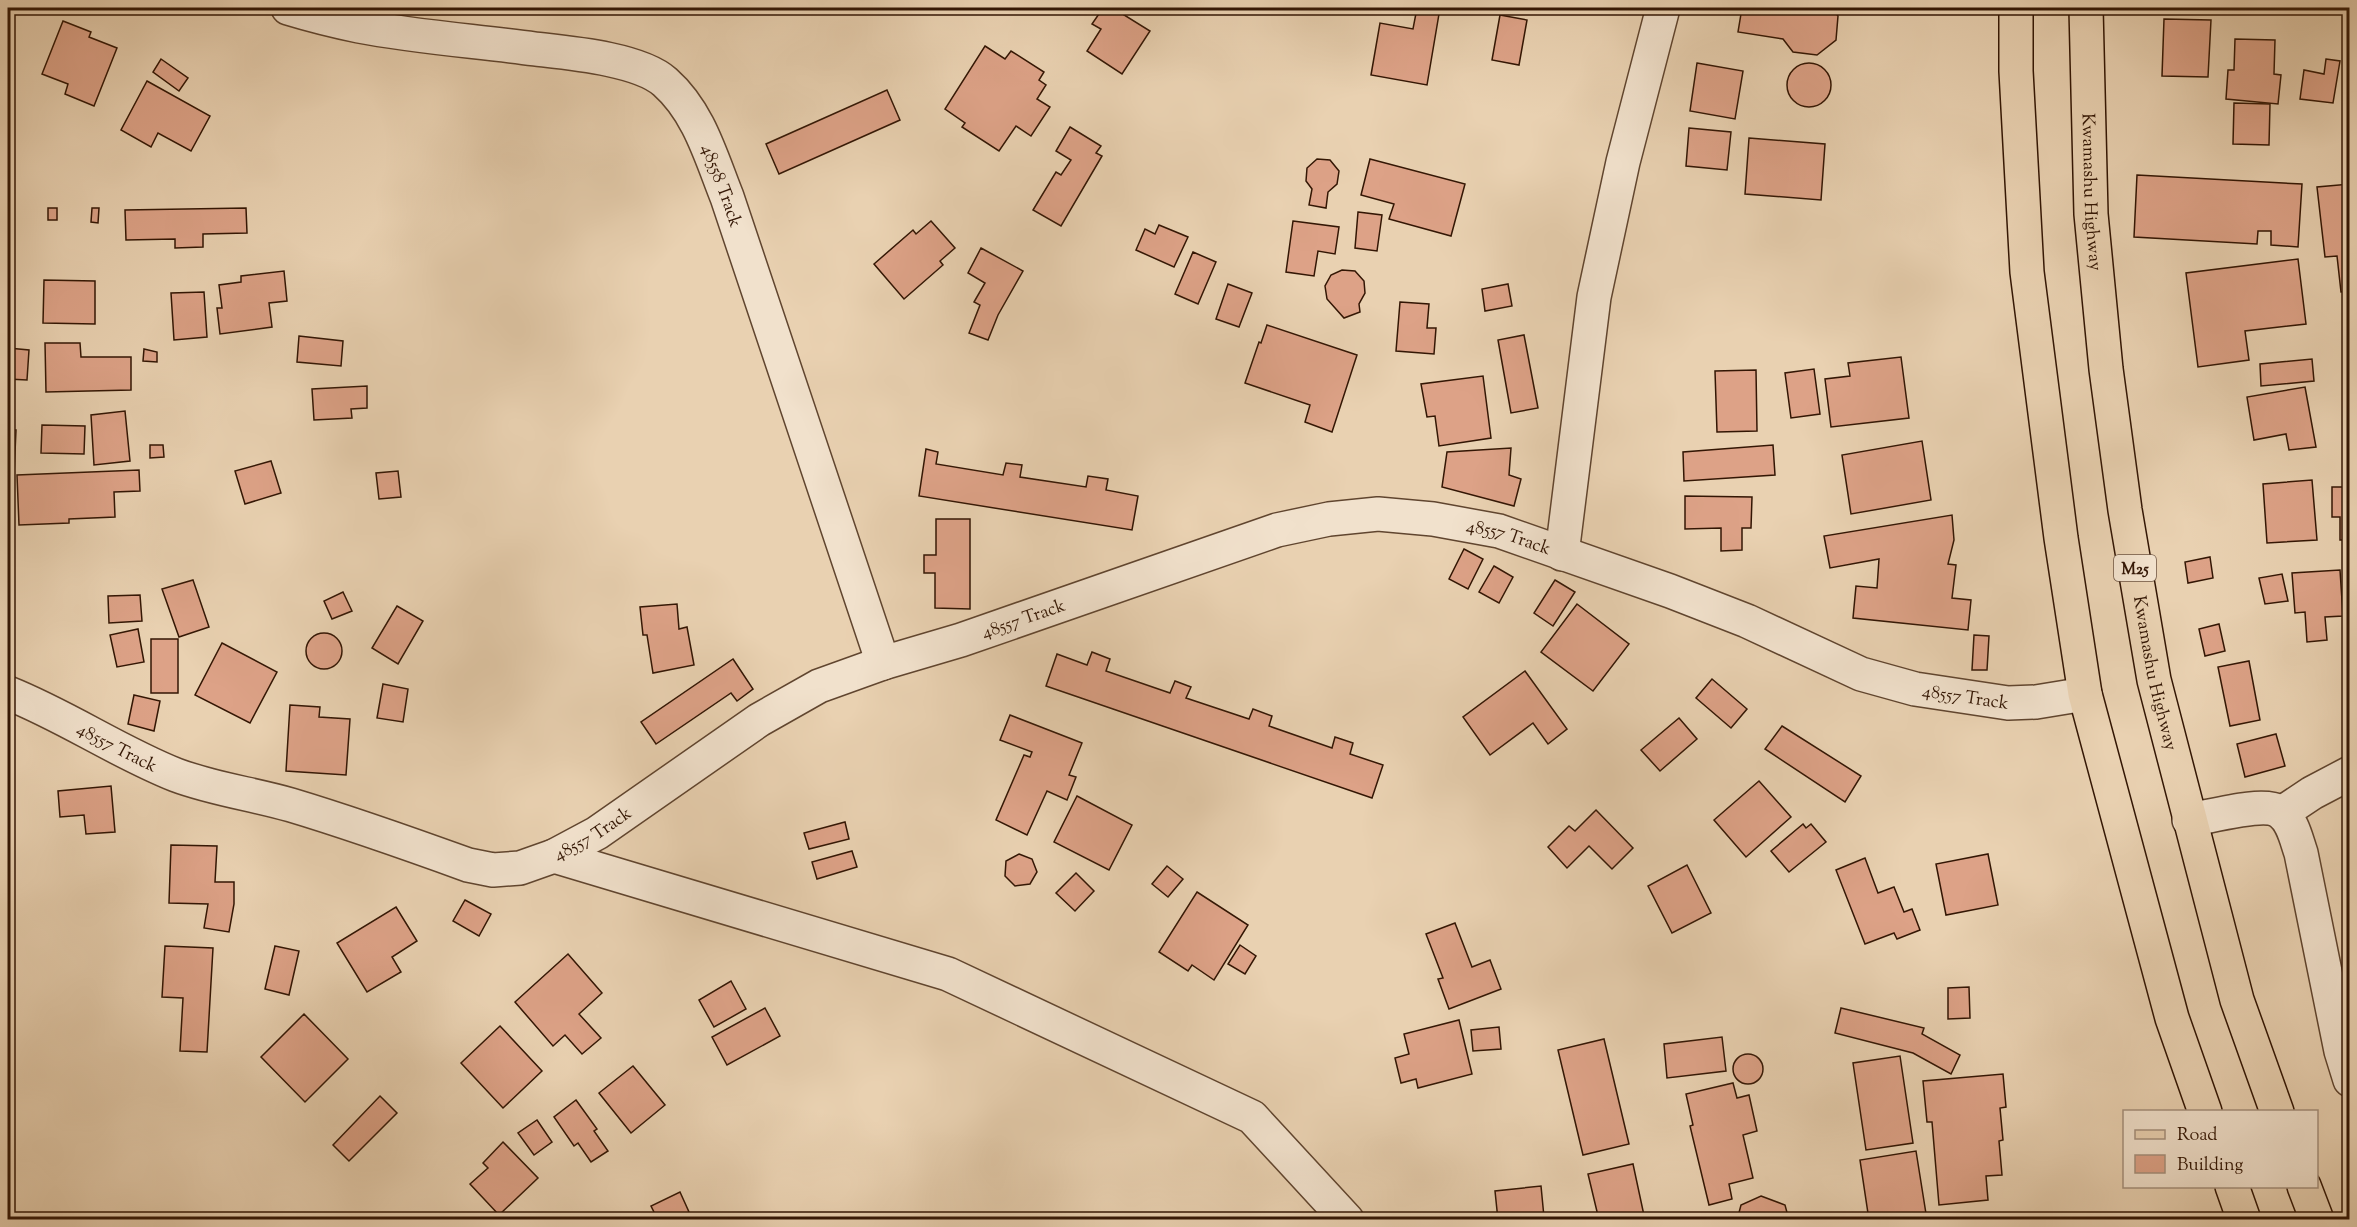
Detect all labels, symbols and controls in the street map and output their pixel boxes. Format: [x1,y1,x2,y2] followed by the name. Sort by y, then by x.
[2074,113,2107,272] street label: Kwamashu Highway
[693,141,747,231] street label: 48558 Track
[1464,514,1554,563] street label: 48557 Track
[2114,555,2156,581] road number: M25
[978,594,1070,647] street label: 48557 Track
[2125,594,2183,754] street label: Kwamashu Highway
[1920,679,2010,718] street label: 48557 Track
[72,717,161,780] street label: 48557 Track
[550,801,638,869] street label: 48557 Track
[2123,1110,2318,1188] legend
[2177,1123,2217,1149] text: Road
[2177,1153,2243,1179] text: Building

